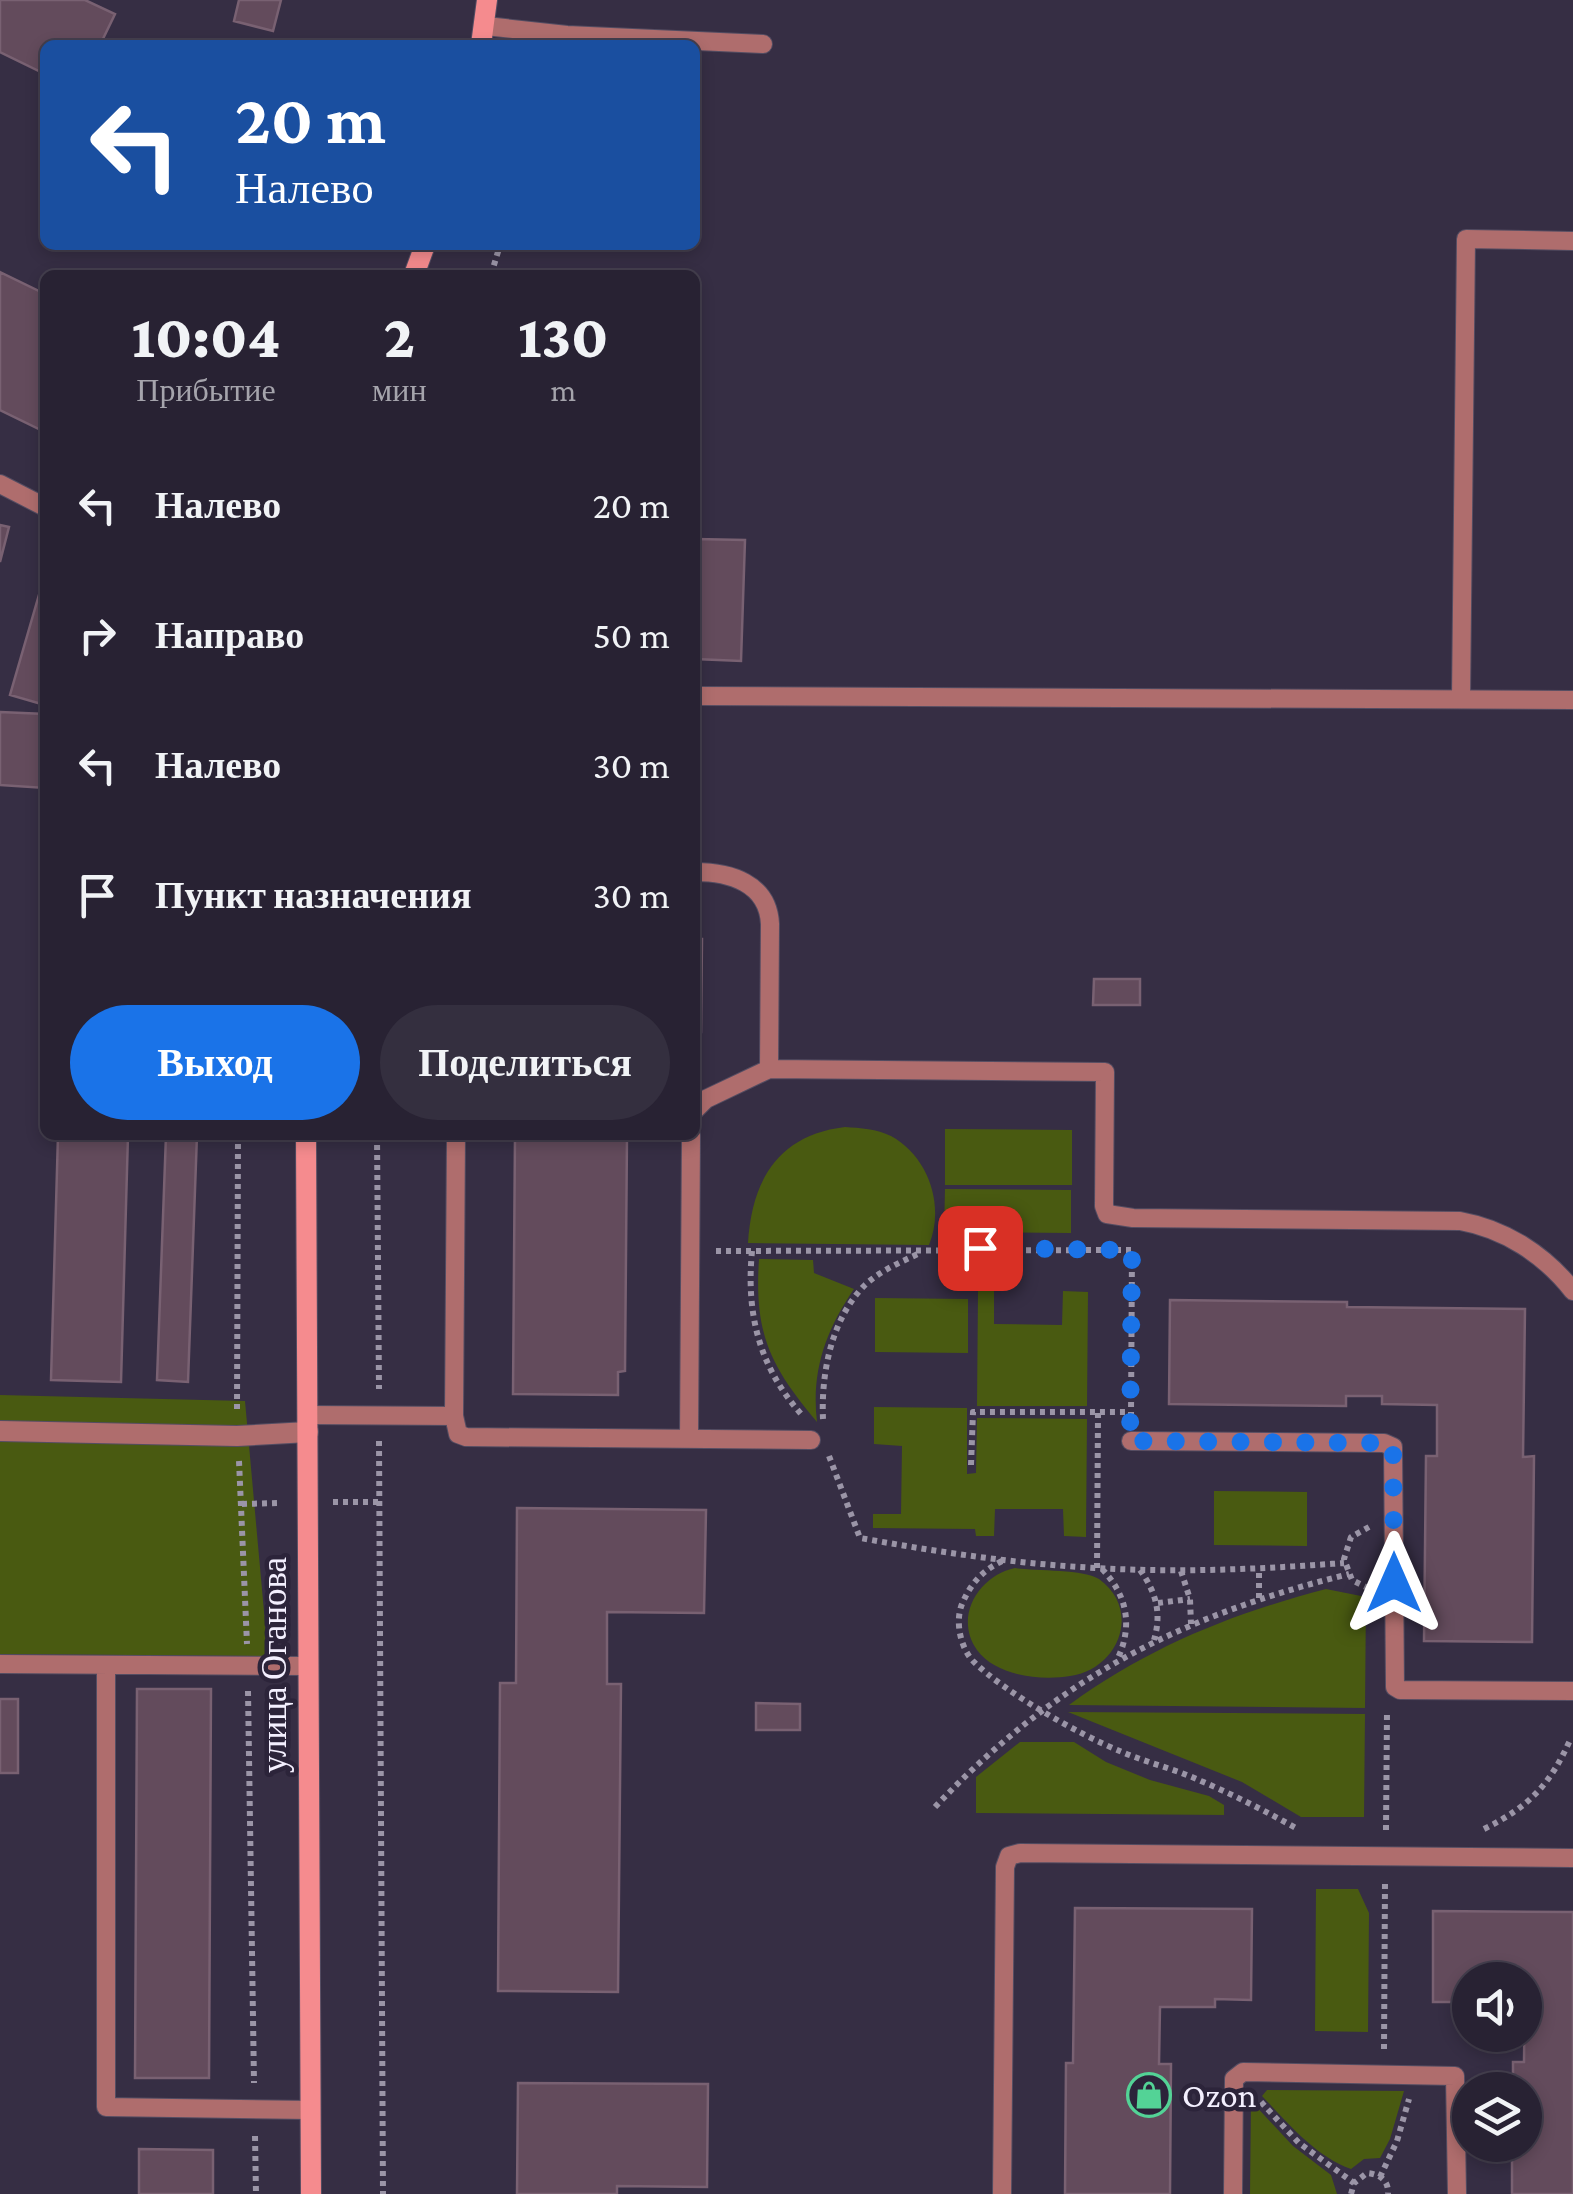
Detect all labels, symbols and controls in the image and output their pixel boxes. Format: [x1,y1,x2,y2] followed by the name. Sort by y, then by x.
[70,80,200,210] icon: left
[235,80,386,158] text: 20 m
[235,163,374,213] text: Налево
[131,303,281,370] text: 10:04
[384,303,415,370] text: 2
[518,303,609,370] text: 130
[136,372,276,408] text: Прибытие
[372,372,427,408] text: мин
[550,372,576,408] text: m
[70,478,125,533] icon: left
[155,484,281,526] text: Налево
[593,484,670,526] text: 20 m
[70,608,125,663] icon: right
[155,614,304,656] text: Направо
[593,614,670,656] text: 50 m
[70,738,125,793] icon: left
[155,744,281,786] text: Налево
[593,744,670,786] text: 30 m
[70,868,125,923] icon: arrive
[155,874,472,916] text: Пункт назначения
[593,874,670,916] text: 30 m
[70,1005,360,1120] button: Выход
[380,1005,670,1120] button: Поделиться
[938,1206,1023,1291] pin
[953,1221,1008,1276] icon: arrive
[1342,1531,1446,1635] position arrow
[255,1557,294,1773] street label: улица Оганова
[1452,1962,1542,2162] map controls
[1452,1962,1542,2052] button: sound
[1126,2072,1172,2118] shop icon: Ozon
[1452,2072,1542,2162] button: layers
[1182,2076,1257,2115] place label: Ozon

